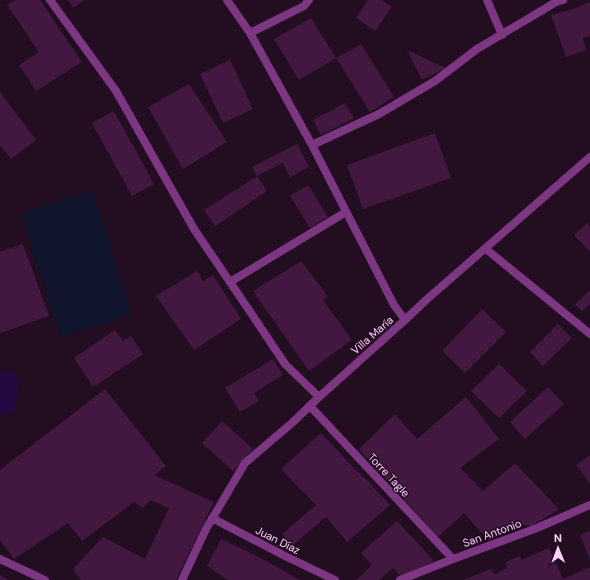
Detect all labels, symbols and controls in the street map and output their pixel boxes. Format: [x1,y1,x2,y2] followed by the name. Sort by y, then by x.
[348,313,396,357] street label: Villa María
[365,450,413,500] street label: Torre Tagle
[461,516,523,550] street label: San Antonio
[253,523,303,557] street label: Juan Díaz
[538,528,578,568] north arrow
[554,531,562,545] text: N

